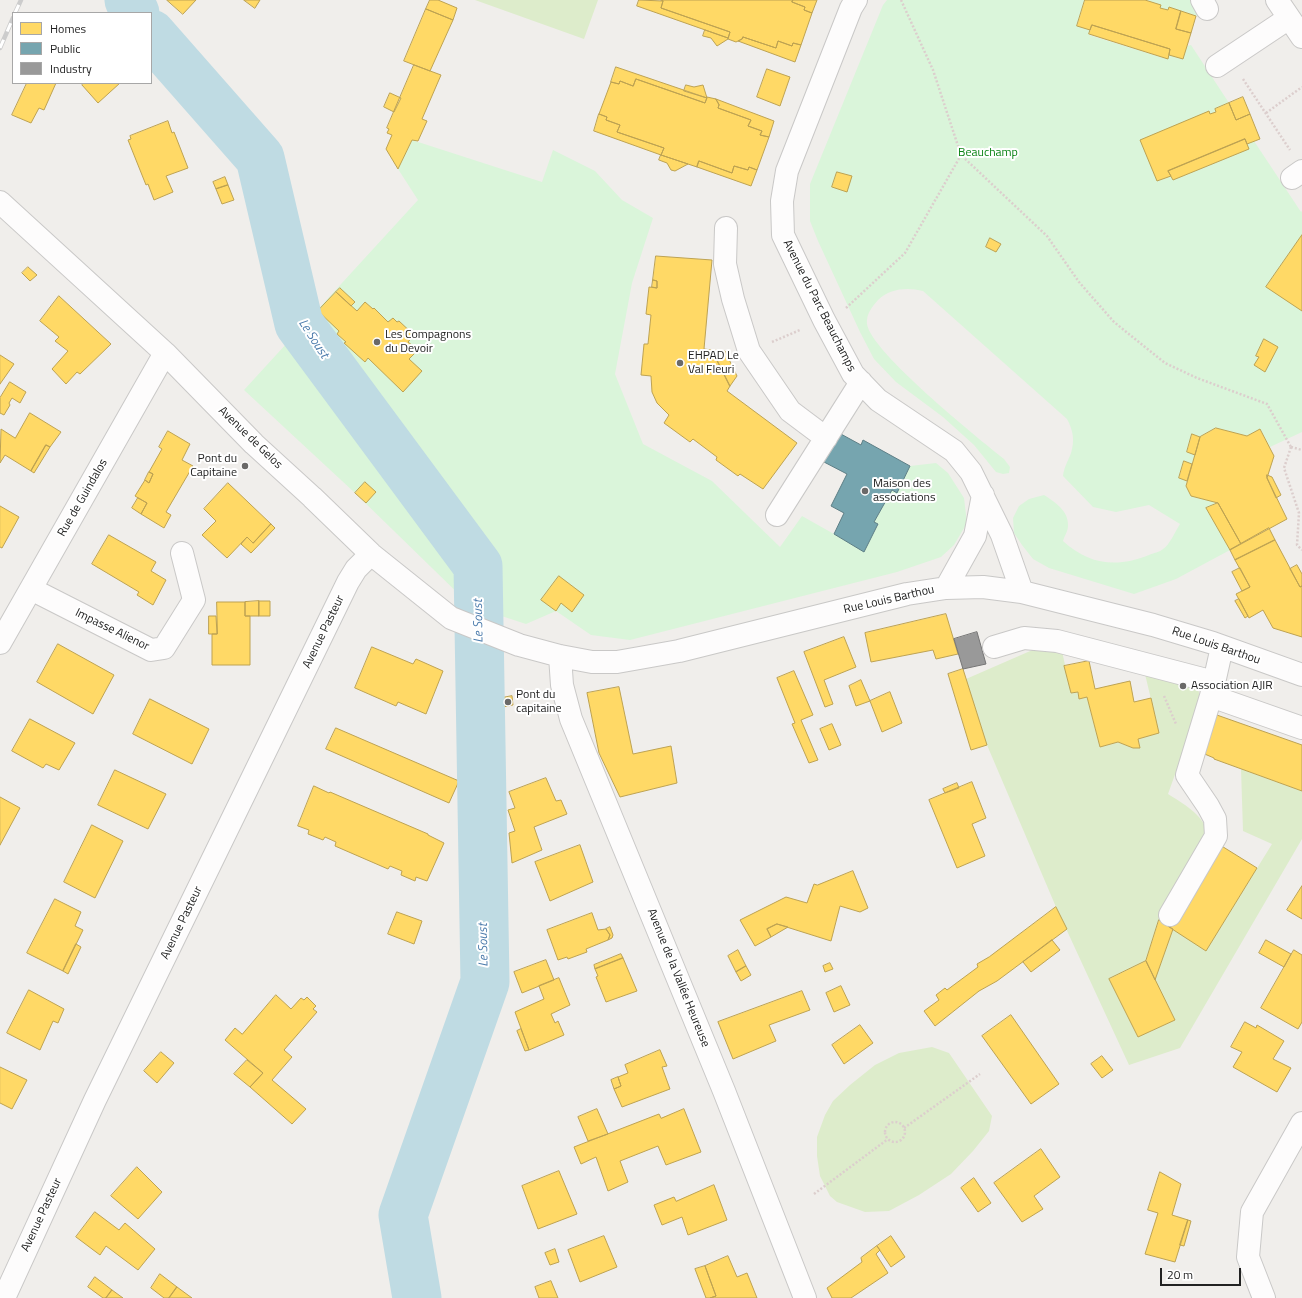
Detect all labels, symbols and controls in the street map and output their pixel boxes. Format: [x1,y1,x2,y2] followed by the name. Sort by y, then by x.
[12,12,152,84] legend
[50,19,86,38] text: Homes
[50,39,80,58] text: Public
[50,59,92,78] text: Industry
[958,146,1018,160] park label: Beauchamp
[779,238,859,374] street label: Avenue du Parc Beauchamps
[295,317,331,361] water label: Le Soust
[385,328,471,356] place label: Les Compagnons du Devoir
[372,337,382,347] marker: Les Compagnons du Devoir
[688,349,739,377] place label: EHPAD Le Val Fleuri
[675,358,685,368] marker: EHPAD Le Val Fleuri
[215,404,285,472] street label: Avenue de Gelos
[190,452,237,480] place label: Pont du Capitaine
[55,457,111,539] street label: Rue de Guindalos
[240,461,250,471] marker: Pont du Capitaine
[873,477,936,505] place label: Maison des associations
[860,486,870,496] marker: Maison des associations
[842,583,936,617] street label: Rue Louis Barthou
[300,593,348,671] street label: Avenue Pasteur
[471,599,487,643] water label: Le Soust
[73,606,151,654] street label: Impasse Alienor
[1170,624,1262,668] street label: Rue Louis Barthou
[1191,679,1273,693] place label: Association AJIR
[1178,681,1188,691] marker: Association AJIR
[516,688,562,716] place label: Pont du capitaine
[503,697,513,707] marker: Pont du capitaine
[158,884,206,962] street label: Avenue Pasteur
[644,907,712,1049] street label: Avenue de la Vallée Heureuse
[476,923,492,967] water label: Le Soust
[19,1176,65,1254] street label: Avenue Pasteur
[1162,1260,1243,1286] scale bar
[1167,1265,1193,1284] text: 20 m

